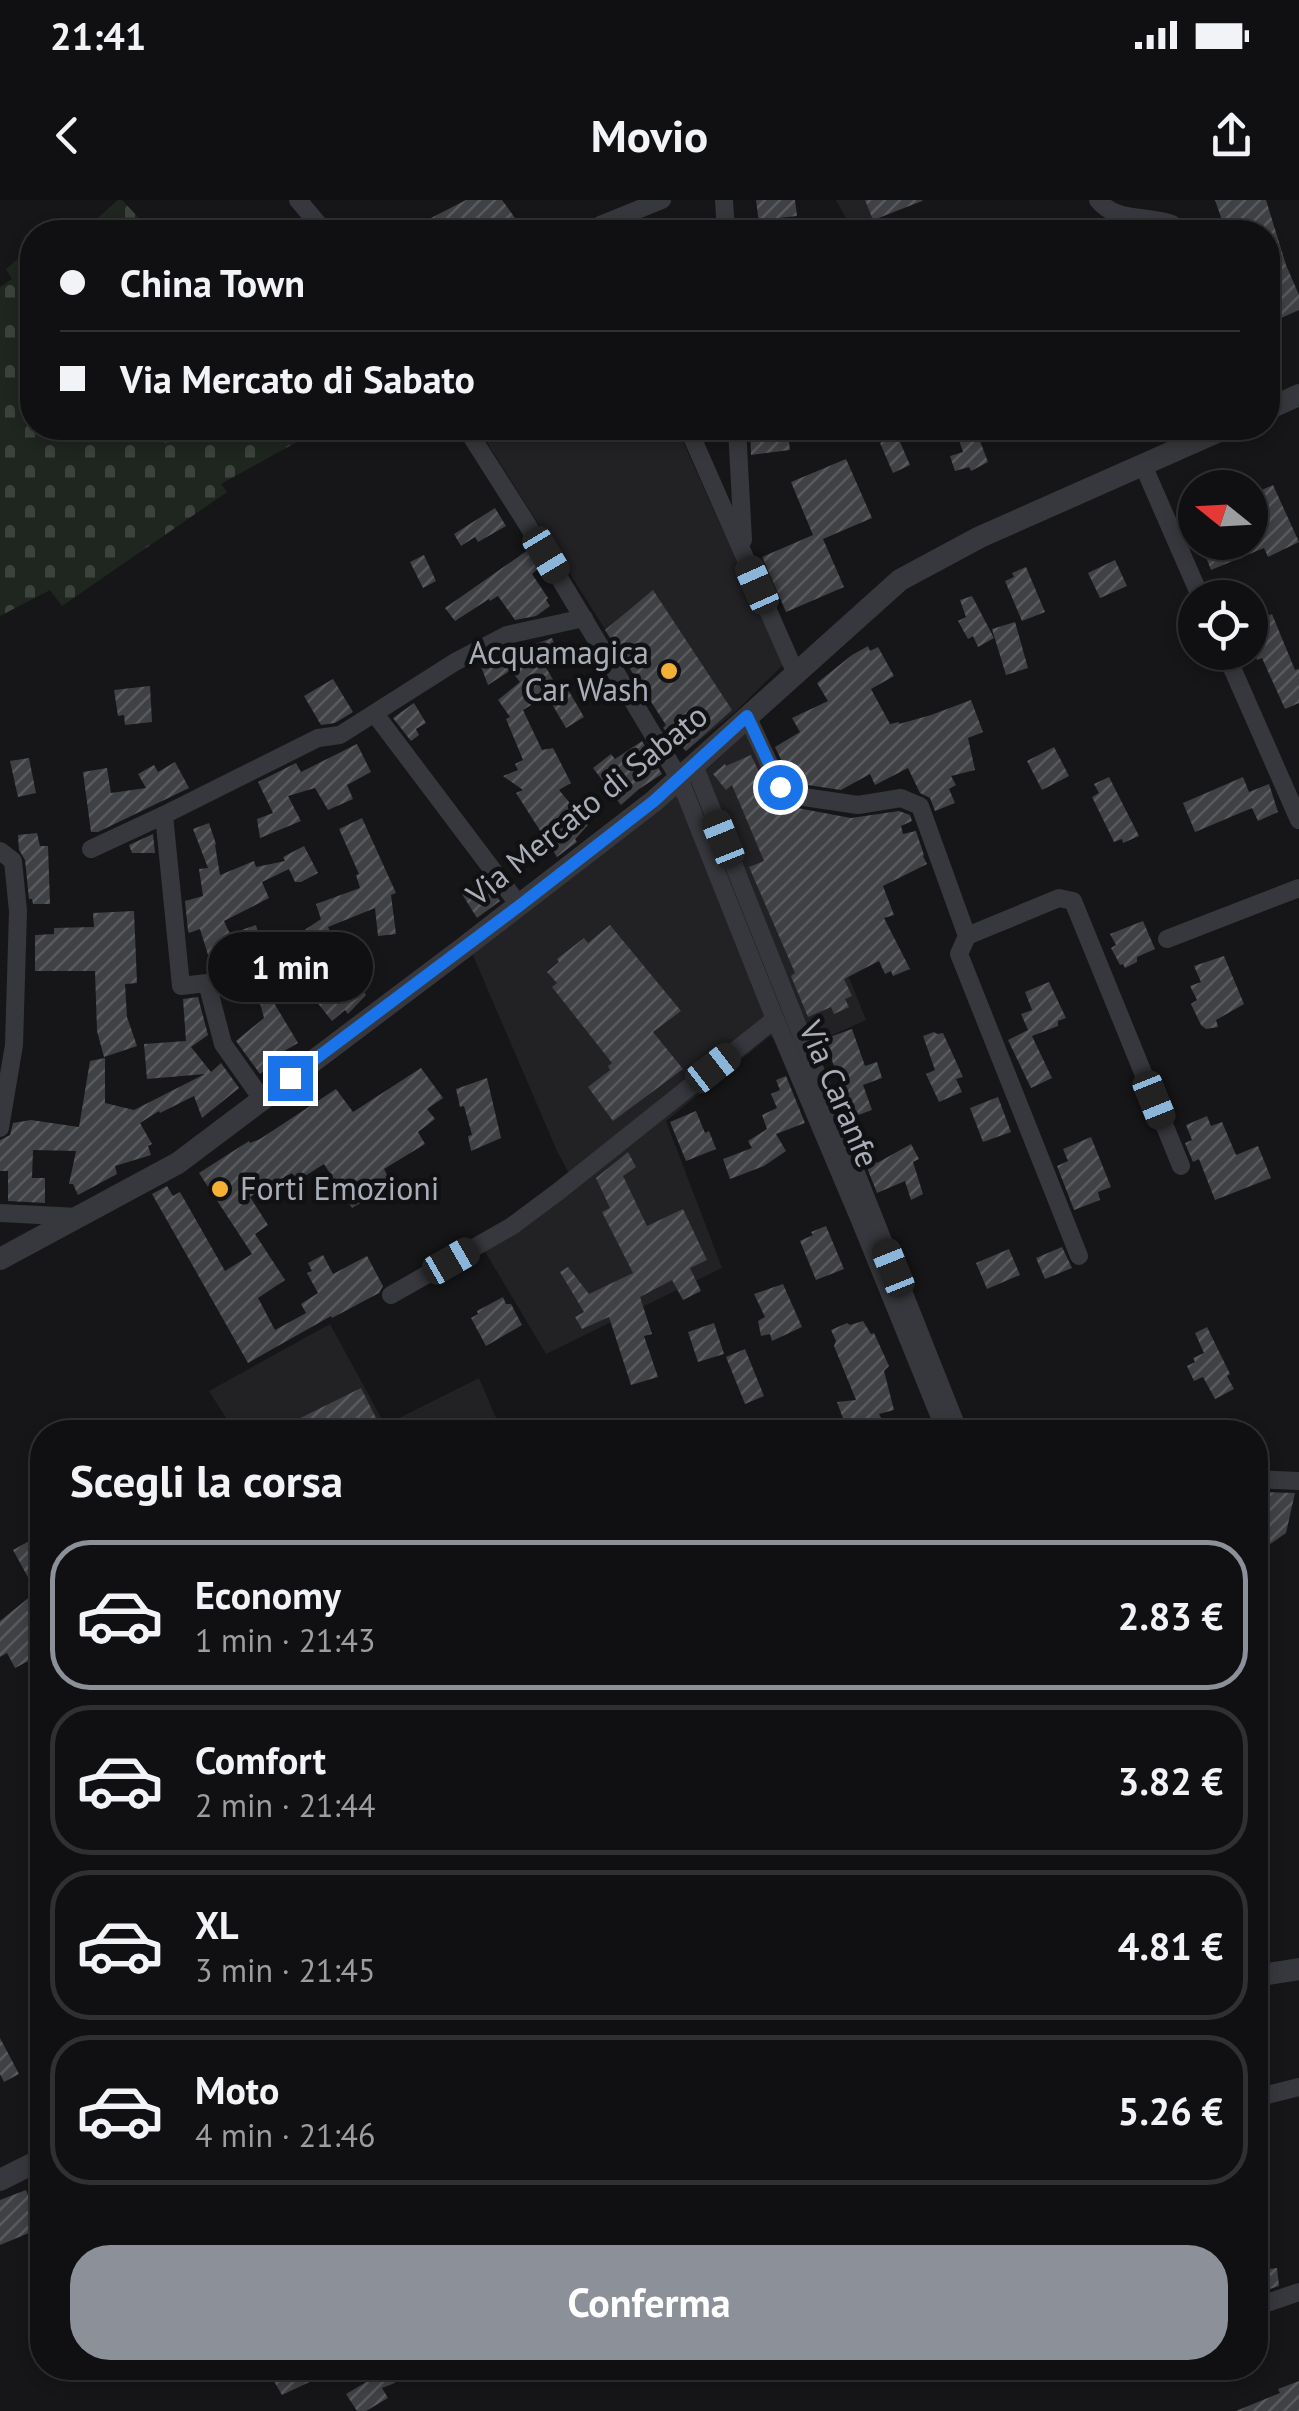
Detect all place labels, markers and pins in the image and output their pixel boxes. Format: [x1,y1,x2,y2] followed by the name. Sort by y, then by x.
[469,631,649,710] place label: Acquamagica Car Wash
[658,660,680,682] marker: Acquamagica Car Wash
[240,1167,439,1209] place label: Forti Emozioni
[209,1178,231,1200] marker: Forti Emozioni

